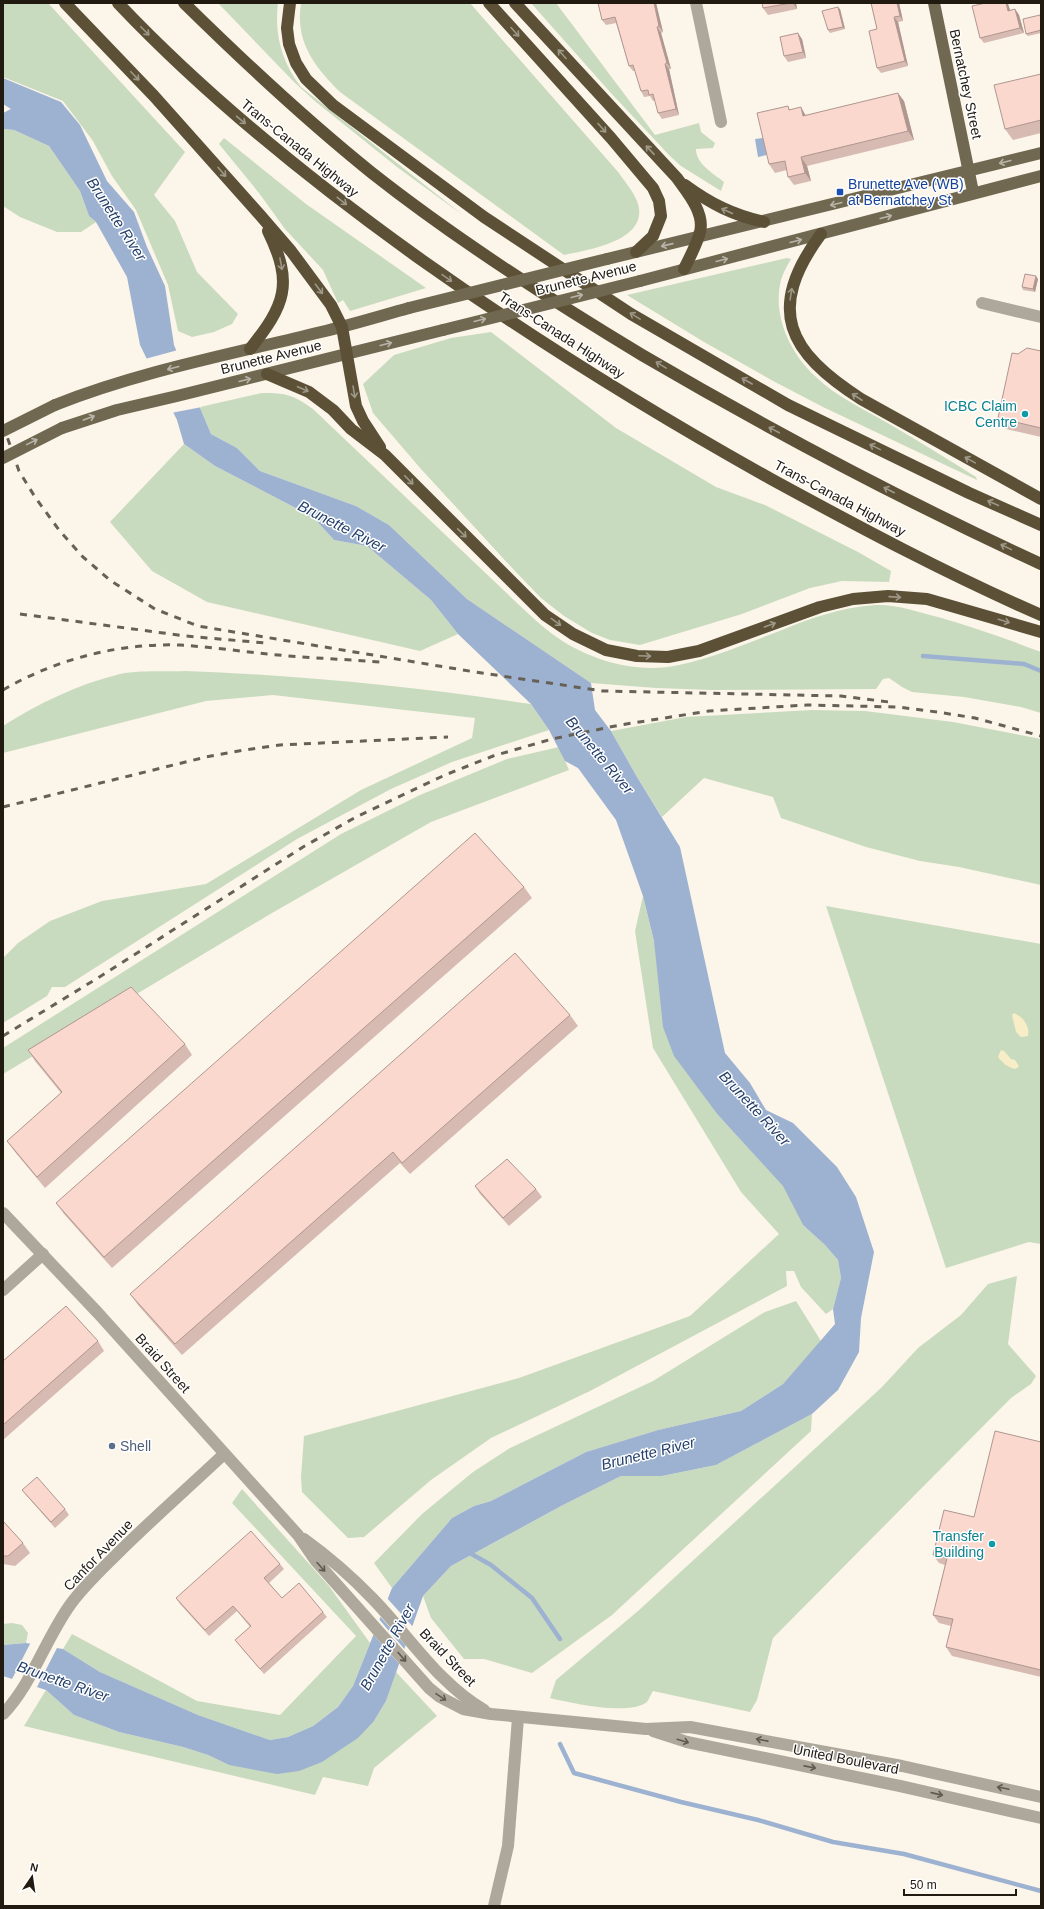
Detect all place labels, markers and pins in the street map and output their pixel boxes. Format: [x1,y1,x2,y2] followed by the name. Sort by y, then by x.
[848,176,964,208] place label: Brunette Ave (WB) at Bernatchey St
[835,187,845,197] marker: Brunette Ave (WB) at Bernatchey St
[944,398,1017,430] place label: ICBC Claim Centre
[1020,409,1030,419] marker: ICBC Claim Centre
[120,1438,151,1454] place label: Shell
[107,1441,117,1451] marker: Shell
[932,1528,984,1560] place label: Transfer Building
[987,1539,997,1549] marker: Transfer Building

